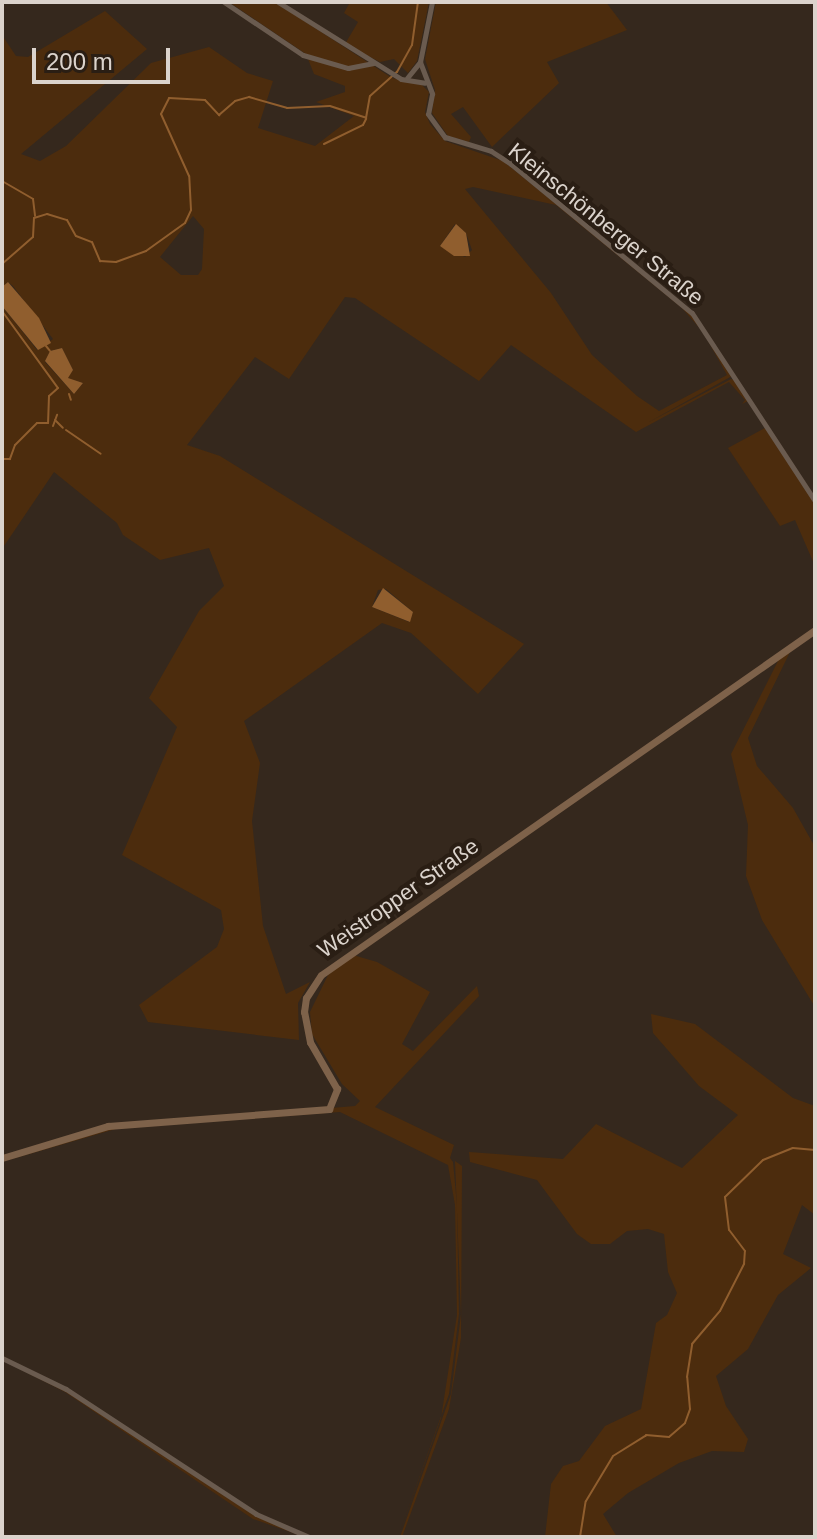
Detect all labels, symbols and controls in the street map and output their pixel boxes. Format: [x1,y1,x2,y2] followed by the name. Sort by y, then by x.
[36,32,174,82] scale bar
[46,48,113,75] text: 200 m
[503,137,709,311] street label: Kleinschönberger Straße
[312,833,484,963] street label: Weistropper Straße

